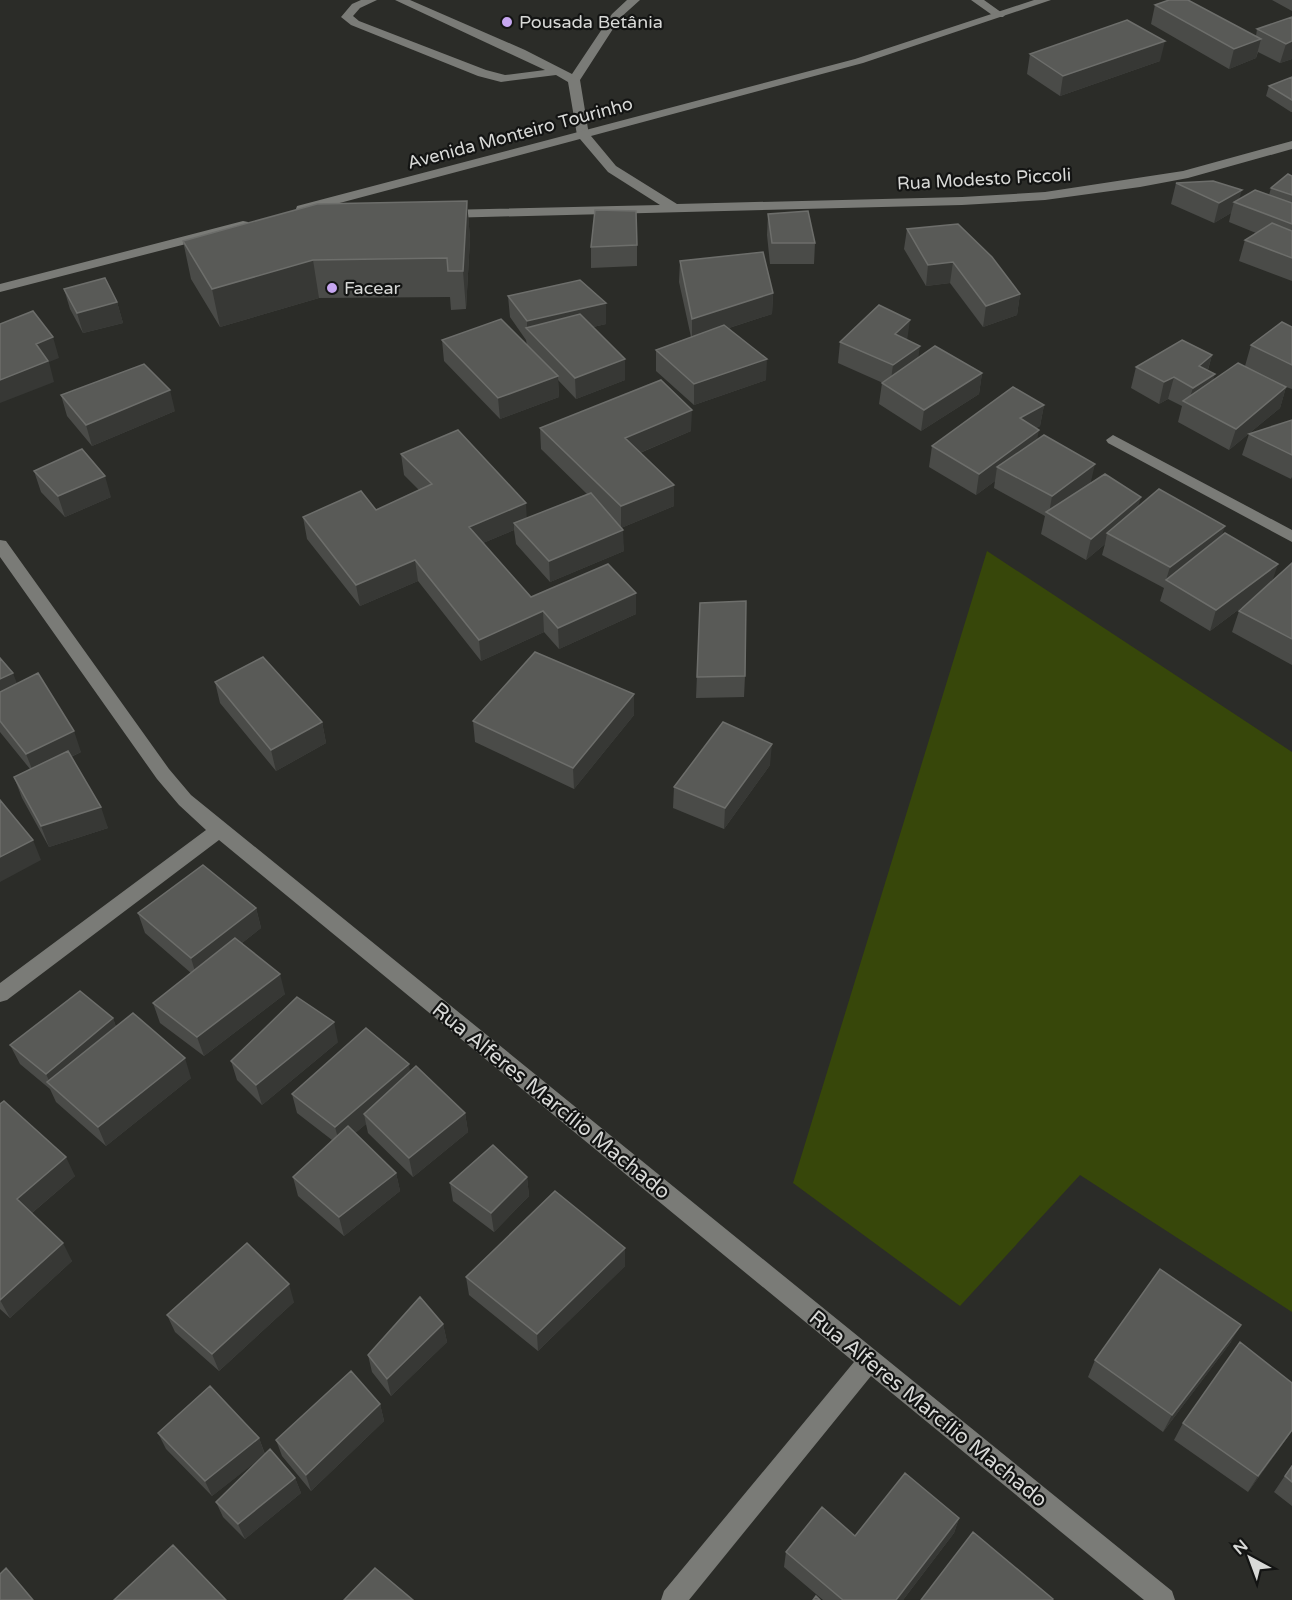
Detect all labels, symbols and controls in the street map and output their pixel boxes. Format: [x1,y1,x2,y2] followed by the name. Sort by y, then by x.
[519,11,663,33] place label: Pousada Betânia
[500,15,514,29] marker: Pousada Betânia
[405,92,635,174] street label: Avenida Monteiro Tourinho
[896,163,1072,195] street label: Rua Modesto Piccoli
[344,277,401,299] place label: Facear
[325,281,339,295] marker: Facear
[427,997,675,1205] street label: Rua Alferes Marcílio Machado
[804,1305,1052,1513] street label: Rua Alferes Marcílio Machado
[1220,1528,1280,1588] north arrow
[1229,1536,1252,1559] text: N

